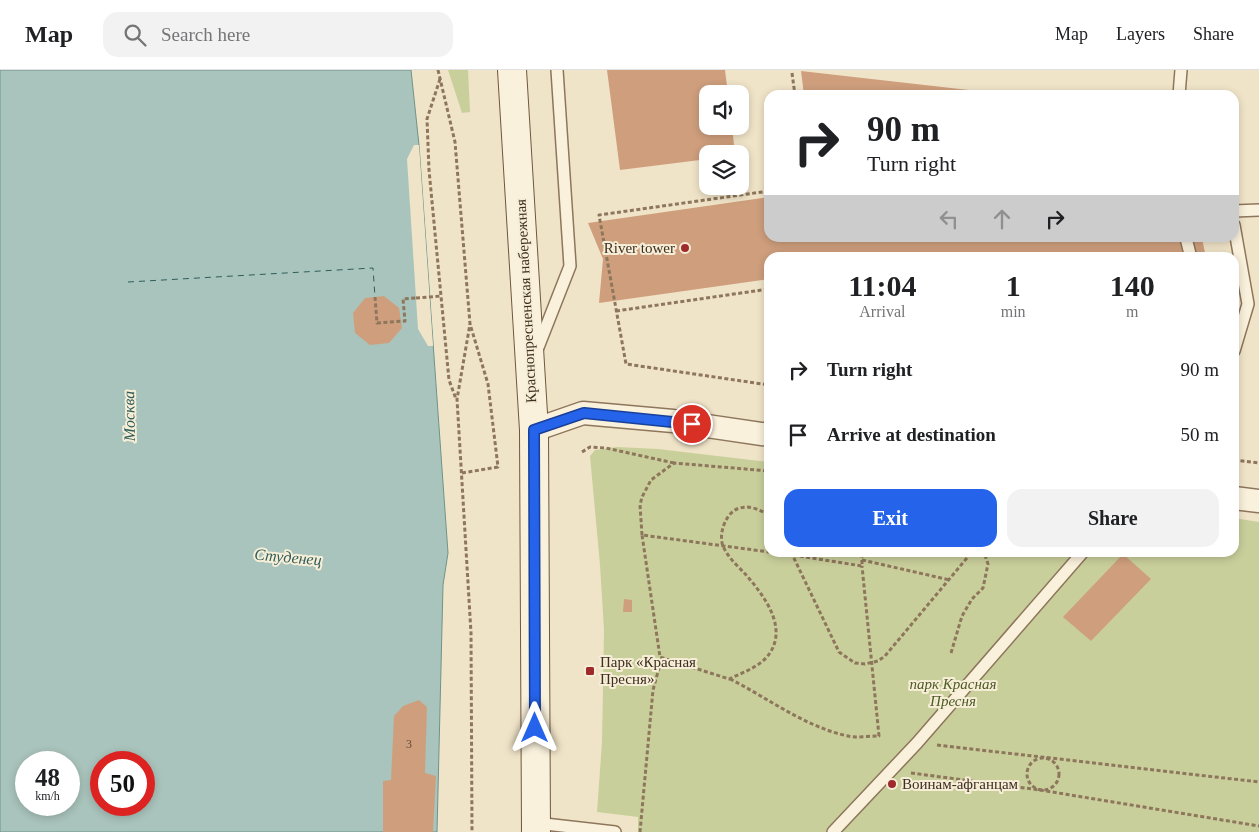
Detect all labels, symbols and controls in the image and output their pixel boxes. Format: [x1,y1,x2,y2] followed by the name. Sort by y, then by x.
[103,12,453,57] search box
[25,21,73,47] text: Map
[121,21,149,49] icon: search
[161,24,250,45] text: Search here
[1055,24,1088,44] text: Map
[1116,24,1165,44] text: Layers
[1193,24,1234,44] text: Share
[699,85,749,195] map controls
[699,85,749,135] button: sound
[784,110,849,175] icon: right
[867,110,940,149] text: 90 m
[699,145,749,195] button: layers
[867,151,956,176] text: Turn right
[513,199,539,403] street label: Краснопресненская набережная
[935,205,963,233] icon: left
[988,205,1016,233] icon: ahead
[1041,205,1069,233] icon: right
[604,240,675,256] place label: River tower
[679,242,691,254] marker: River tower
[848,269,917,302] text: 11:04
[1006,269,1021,302] text: 1
[1110,269,1155,302] text: 140
[859,303,905,320] text: Arrival
[1001,303,1026,320] text: min
[1126,303,1139,320] text: m
[784,356,812,384] icon: right
[827,359,912,380] text: Turn right
[1180,359,1219,380] text: 90 m
[120,391,138,442] water label: Москва
[671,403,713,445] pin
[678,410,706,438] icon: arrive
[784,421,812,449] icon: arrive
[827,424,996,445] text: Arrive at destination
[1180,424,1219,445] text: 50 m
[784,489,997,547] button: Exit
[1007,489,1219,547] button: Share
[254,546,322,569] water label: Студенец
[600,654,696,687] place label: Парк «Красная Пресня»
[584,665,596,677] marker: Парк «Красная Пресня»
[910,676,996,709] park label: парк Красная Пресня
[508,701,560,753] position arrow
[406,737,412,751] house number: 3
[90,751,155,816] speed limit sign: 50
[35,764,60,791] text: 48
[902,776,1019,792] place label: Воинам-афганцам
[886,778,898,790] marker: Воинам-афганцам
[35,789,60,803] text: km/h

